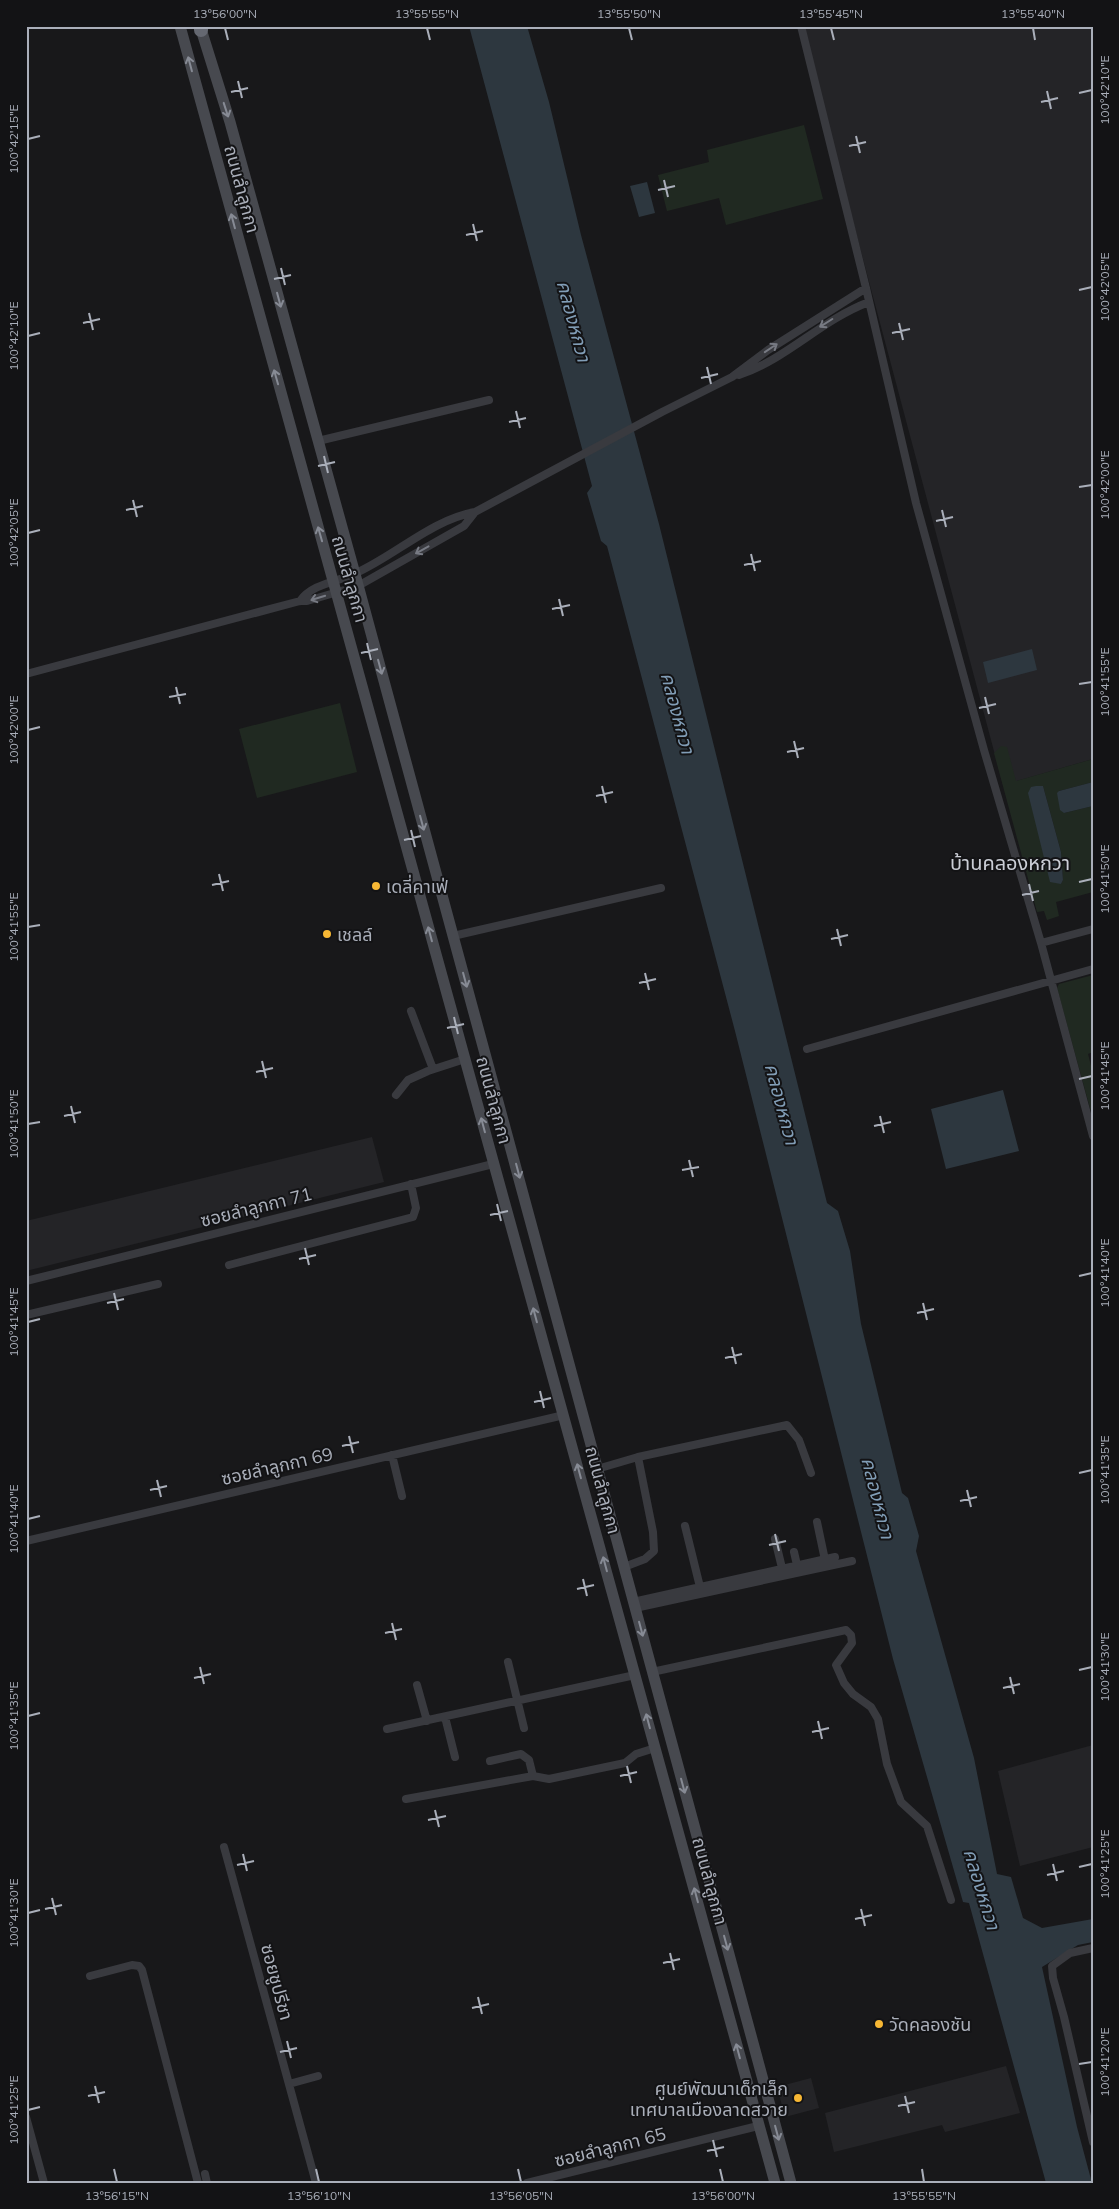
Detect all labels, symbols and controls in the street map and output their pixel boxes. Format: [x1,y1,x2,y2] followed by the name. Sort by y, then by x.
[193,6,257,21] text: 13°56'00"N
[395,6,459,21] text: 13°55'55"N
[597,6,661,21] text: 13°55'50"N
[799,6,863,21] text: 13°55'45"N
[1001,6,1065,21] text: 13°55'40"N
[1097,55,1112,125] text: 100°42'10"E
[185,56,194,72] one-way arrow
[222,101,232,117] one-way arrow
[6,104,21,174] text: 100°42'15"E
[218,143,265,236] street label: ถนนลำลูกกา
[227,213,237,229] one-way arrow
[1097,252,1112,322] text: 100°42'05"E
[552,278,597,366] water label: คลองหกวา
[274,292,284,308] one-way arrow
[6,301,21,371] text: 100°42'10"E
[819,319,833,329] one-way arrow
[764,343,778,353] one-way arrow
[271,370,280,386] one-way arrow
[1097,450,1112,520] text: 100°42'00"E
[6,498,21,568] text: 100°42'05"E
[314,526,324,542] one-way arrow
[326,533,373,626] street label: ถนนลำลูกกา
[416,545,430,555] one-way arrow
[310,594,326,604] one-way arrow
[1097,647,1112,717] text: 100°41'55"E
[376,658,385,674] one-way arrow
[656,670,701,758] water label: คลองหกวา
[6,695,21,765] text: 100°42'00"E
[418,815,428,831] one-way arrow
[1097,844,1112,914] text: 100°41'50"E
[950,850,1070,875] district label: บ้านคลองหกวา
[386,874,448,898] place label: เดลี่คาเฟ่
[370,880,382,892] marker: เดลี่คาเฟ่
[6,892,21,962] text: 100°41'55"E
[337,923,373,946] place label: เชลล์
[425,927,435,943] one-way arrow
[321,928,333,940] marker: เชลล์
[461,972,470,988] one-way arrow
[1097,1041,1112,1111] text: 100°41'45"E
[470,1054,517,1147] street label: ถนนลำลูกกา
[760,1061,805,1149] water label: คลองหกวา
[6,1089,21,1159] text: 100°41'50"E
[477,1117,487,1133] one-way arrow
[513,1162,523,1178] one-way arrow
[198,1182,314,1233] street label: ซอยลำลูกกา 71
[1097,1238,1112,1308] text: 100°41'40"E
[6,1287,21,1357] text: 100°41'45"E
[530,1307,540,1323] one-way arrow
[1097,1435,1112,1505] text: 100°41'35"E
[219,1442,335,1491] street label: ซอยลำลูกกา 69
[579,1444,626,1537] street label: ถนนลำลูกกา
[856,1455,900,1543] water label: คลองหกวา
[574,1464,584,1480] one-way arrow
[6,1484,21,1554] text: 100°41'40"E
[600,1557,609,1573] one-way arrow
[636,1621,646,1637] one-way arrow
[1097,1632,1112,1702] text: 100°41'30"E
[6,1681,21,1751] text: 100°41'35"E
[643,1714,652,1730] one-way arrow
[679,1777,689,1793] one-way arrow
[1097,1829,1112,1899] text: 100°41'25"E
[686,1835,733,1928] street label: ถนนลำลูกกา
[958,1846,1006,1934] water label: คลองหกวา
[6,1878,21,1948] text: 100°41'30"E
[690,1887,700,1903] one-way arrow
[721,1934,731,1950] one-way arrow
[255,1941,298,2023] street label: ซอยชูปรีชา
[889,2013,971,2036] place label: วัดคลองชัน
[873,2018,885,2030] marker: วัดคลองชัน
[1097,2027,1112,2097] text: 100°41'20"E
[733,2044,743,2060] one-way arrow
[6,2075,21,2145] text: 100°41'25"E
[630,2077,788,2121] place label: ศูนย์พัฒนาเด็กเล็ก เทศบาลเมืองลาดสวาย
[792,2092,804,2104] marker: ศูนย์พัฒนาเด็กเล็ก เทศบาลเมืองลาดสวาย
[552,2122,669,2173] street label: ซอยลำลูกกา 65
[773,2125,783,2141] one-way arrow
[85,2188,149,2203] text: 13°56'15"N
[287,2188,351,2203] text: 13°56'10"N
[489,2188,553,2203] text: 13°56'05"N
[691,2188,755,2203] text: 13°56'00"N
[892,2188,956,2203] text: 13°55'55"N

